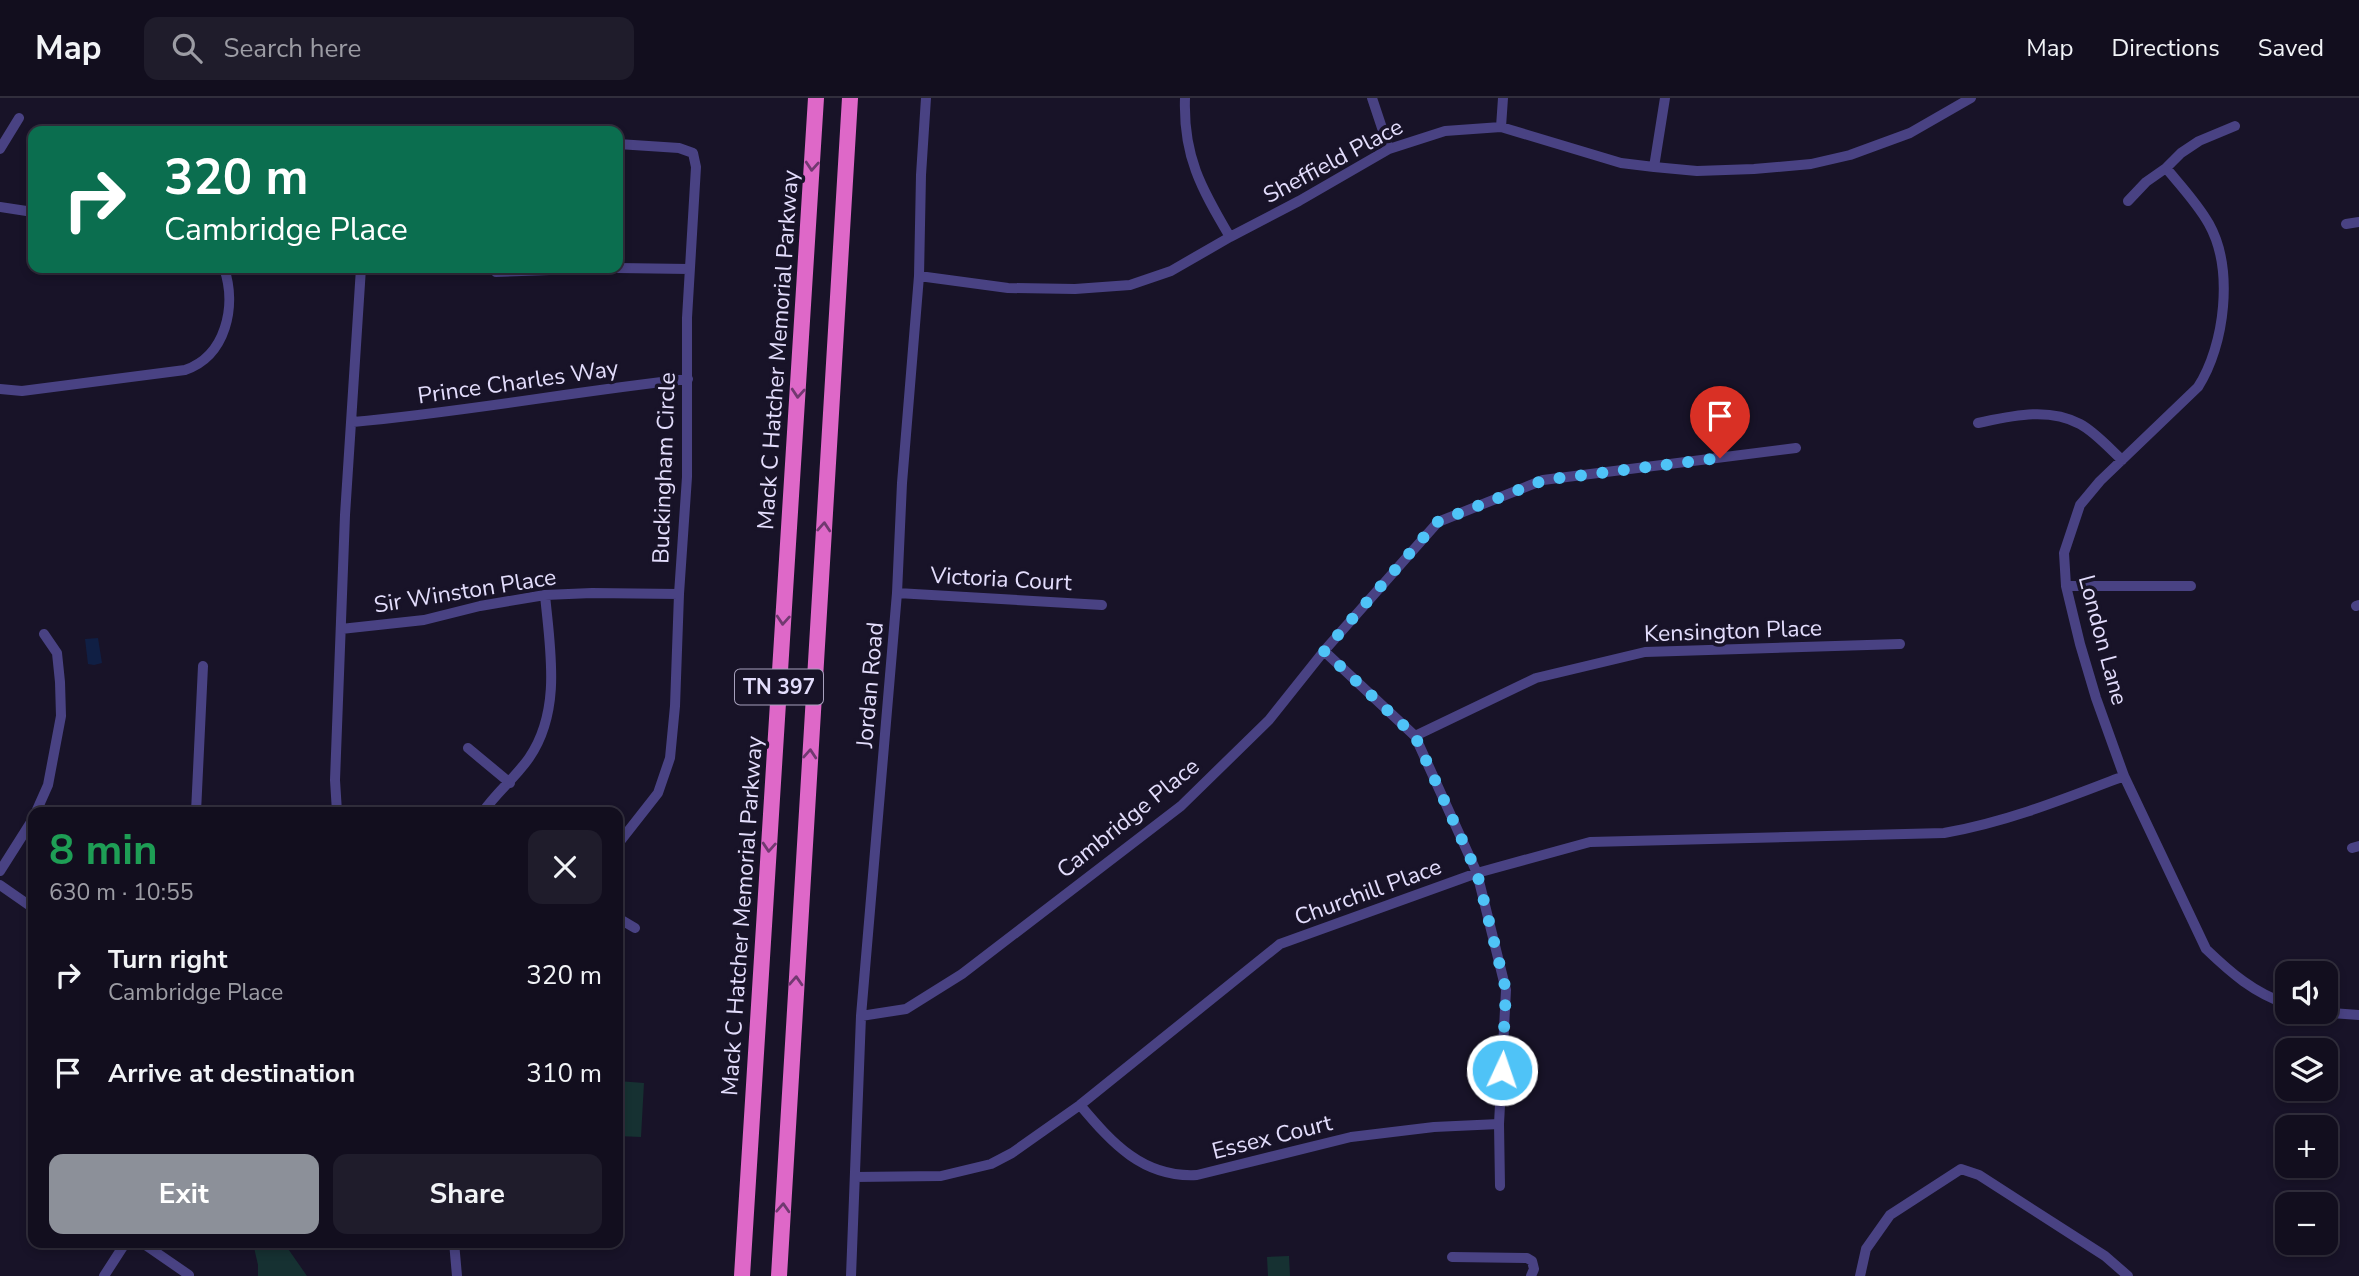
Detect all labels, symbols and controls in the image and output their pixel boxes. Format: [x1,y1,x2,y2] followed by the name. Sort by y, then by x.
[144,17,634,80] search box
[35,26,102,71] text: Map
[168,29,206,67] icon: search
[224,31,361,66] text: Search here
[2026,32,2073,64] text: Map
[2111,32,2220,64] text: Directions
[2258,32,2324,64] text: Saved
[1258,111,1408,211] street label: Sheffield Place
[164,144,308,211] text: 320 m
[49,154,140,245] icon: right
[805,161,820,172] one-way arrow
[750,169,806,531] street label: Mack C Hatcher Memorial Parkway
[164,208,408,251] text: Cambridge Place
[416,353,620,411] street label: Prince Charles Way
[645,372,683,564] street label: Buckingham Circle
[1690,386,1750,458] pin
[790,388,805,399] one-way arrow
[1701,397,1739,435] icon: arrive
[817,521,832,532] one-way arrow
[929,560,1073,598] street label: Victoria Court
[372,561,558,621] street label: Sir Winston Place
[2071,572,2135,708] street label: London Lane
[1643,612,1823,650] street label: Kensington Place
[776,615,791,626] one-way arrow
[849,621,891,750] street label: Jordan Road
[735,670,823,704] road number: TN 397
[714,735,770,1097] street label: Mack C Hatcher Memorial Parkway
[802,748,817,759] one-way arrow
[1050,751,1206,885] street label: Cambridge Place
[49,822,158,879] text: 8 min
[528,830,602,904] button: close
[762,842,777,853] one-way arrow
[1290,851,1446,933] street label: Churchill Place
[49,877,194,908] text: 630 m · 10:55
[108,942,227,977] text: Turn right
[49,956,87,994] icon: right
[526,958,602,993] text: 320 m
[2275,961,2338,1255] map controls
[2275,961,2338,1024] button: sound
[788,975,803,986] one-way arrow
[108,977,283,1008] text: Cambridge Place
[1465,1033,1539,1107] position arrow
[2275,1038,2338,1101] button: layers
[49,1054,87,1092] icon: arrive
[108,1056,355,1091] text: Arrive at destination
[526,1056,602,1091] text: 310 m
[1209,1107,1336,1167] street label: Essex Court
[2275,1115,2338,1178] button: +
[49,1154,319,1234] button: Exit
[333,1154,602,1234] button: Share
[2275,1192,2338,1255] button: −
[775,1202,790,1213] one-way arrow

